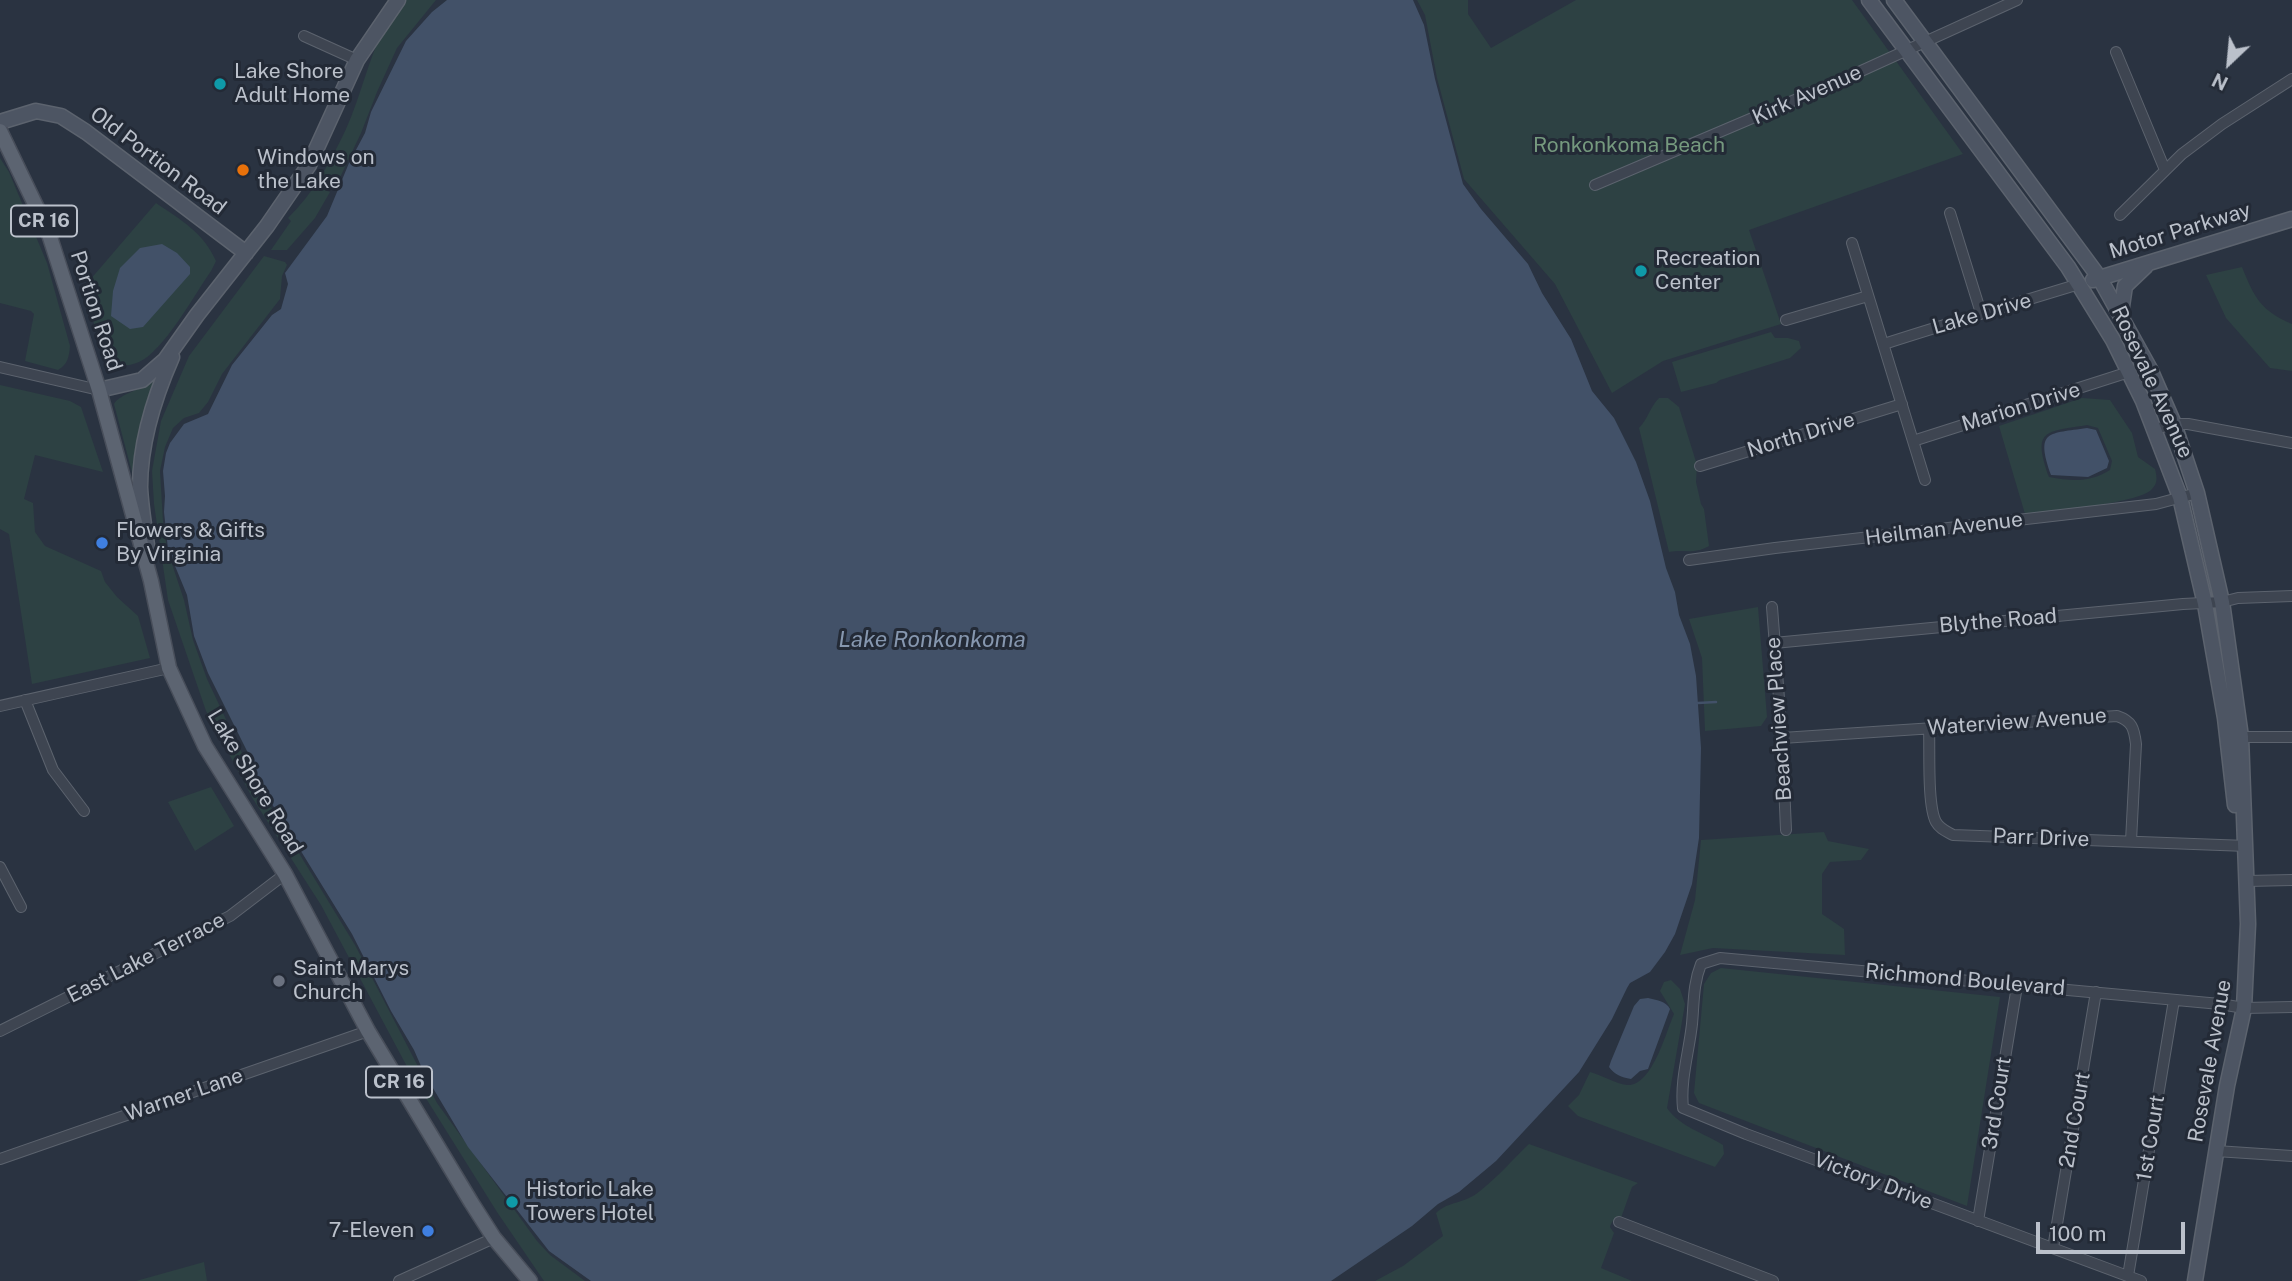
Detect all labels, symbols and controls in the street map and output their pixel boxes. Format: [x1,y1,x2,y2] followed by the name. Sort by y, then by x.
[2194,28,2264,98] north arrow
[234,59,350,109] place label: Lake Shore Adult Home
[1748,60,1866,130] street label: Kirk Avenue
[2208,69,2231,95] text: N
[212,76,228,92] marker: Lake Shore Adult Home
[85,102,231,220] street label: Old Portion Road
[1533,133,1725,159] park label: Ronkonkoma Beach
[257,145,375,195] place label: Windows on the Lake
[235,162,251,178] marker: Windows on the Lake
[2106,198,2254,264] street label: Motor Parkway
[11,206,77,236] road number: CR 16
[1655,246,1760,296] place label: Recreation Center
[65,248,127,374] street label: Portion Road
[1633,263,1649,279] marker: Recreation Center
[1930,288,2034,340] street label: Lake Drive
[2106,302,2198,462] street label: Rosevale Avenue
[1959,377,2083,437] street label: Marion Drive
[1744,407,1858,463] street label: North Drive
[1864,507,2024,551] street label: Heilman Avenue
[116,518,265,568] place label: Flowers & Gifts By Virginia
[94,535,110,551] marker: Flowers & Gifts By Virginia
[1938,603,2058,639] street label: Blythe Road
[838,626,1026,654] water label: Lake Ronkonkoma
[1761,636,1797,802] street label: Beachview Place
[1926,703,2108,741] street label: Waterview Avenue
[202,705,308,859] street label: Lake Shore Road
[1992,824,2090,852] street label: Parr Drive
[63,907,229,1009] street label: East Lake Terrace
[293,956,409,1006] place label: Saint Marys Church
[1864,959,2066,1001] street label: Richmond Boulevard
[271,973,287,989] marker: Saint Marys Church
[2183,978,2237,1144] street label: Rosevale Avenue
[1977,1055,2017,1151] street label: 3rd Court
[121,1063,247,1127] street label: Warner Lane
[366,1066,432,1098] road number: CR 16
[2054,1070,2096,1170] street label: 2nd Court
[2132,1093,2170,1183] street label: 1st Court
[1810,1147,1936,1215] street label: Victory Drive
[526,1177,654,1227] place label: Historic Lake Towers Hotel
[504,1194,520,1210] marker: Historic Lake Towers Hotel
[2040,1208,2189,1252] scale bar
[329,1218,414,1244] place label: 7-Eleven
[2049,1221,2106,1246] text: 100 m
[420,1223,436,1239] marker: 7-Eleven

